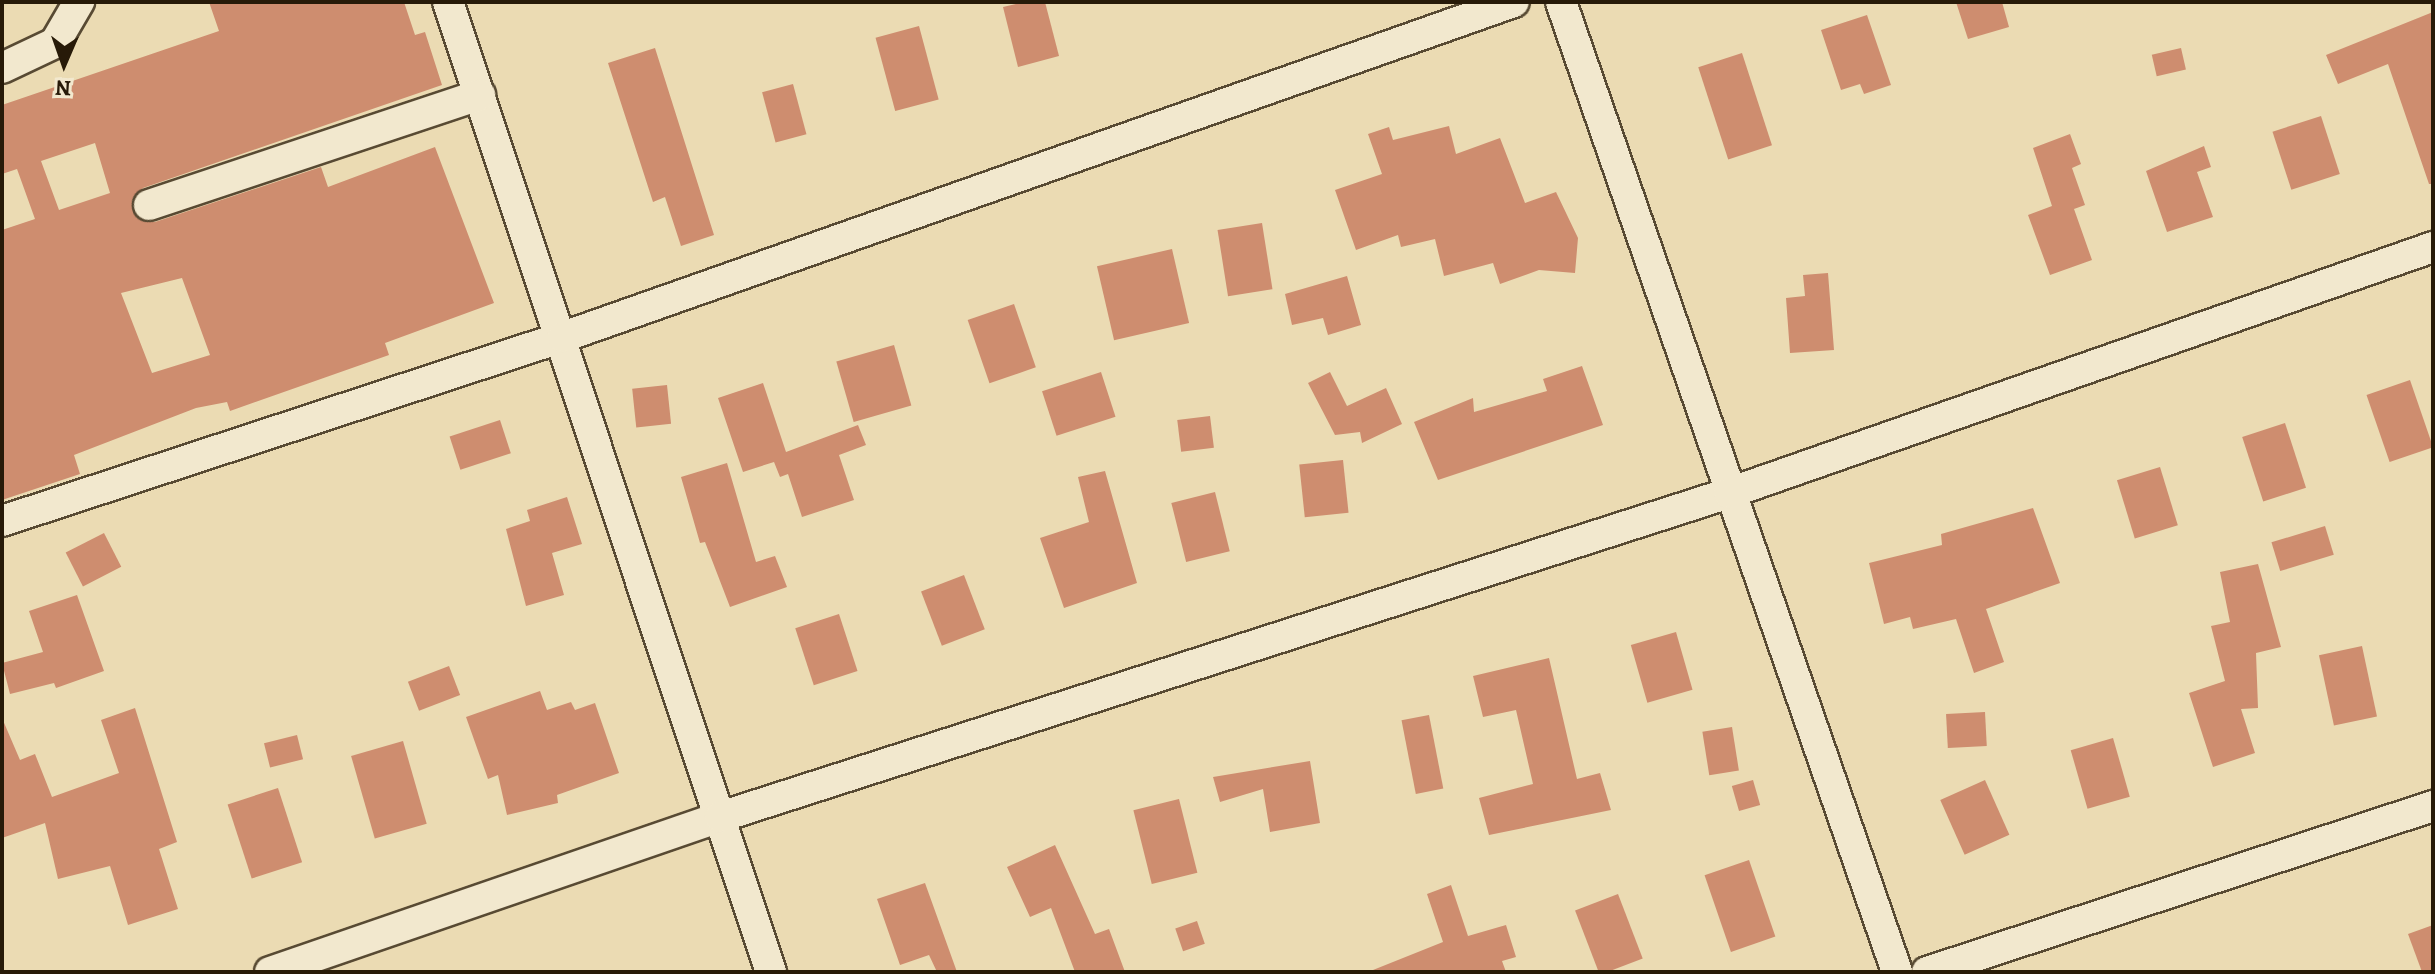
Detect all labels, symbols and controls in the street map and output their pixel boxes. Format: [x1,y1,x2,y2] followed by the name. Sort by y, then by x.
[24,24,104,104] north arrow
[55,73,72,103] text: N

